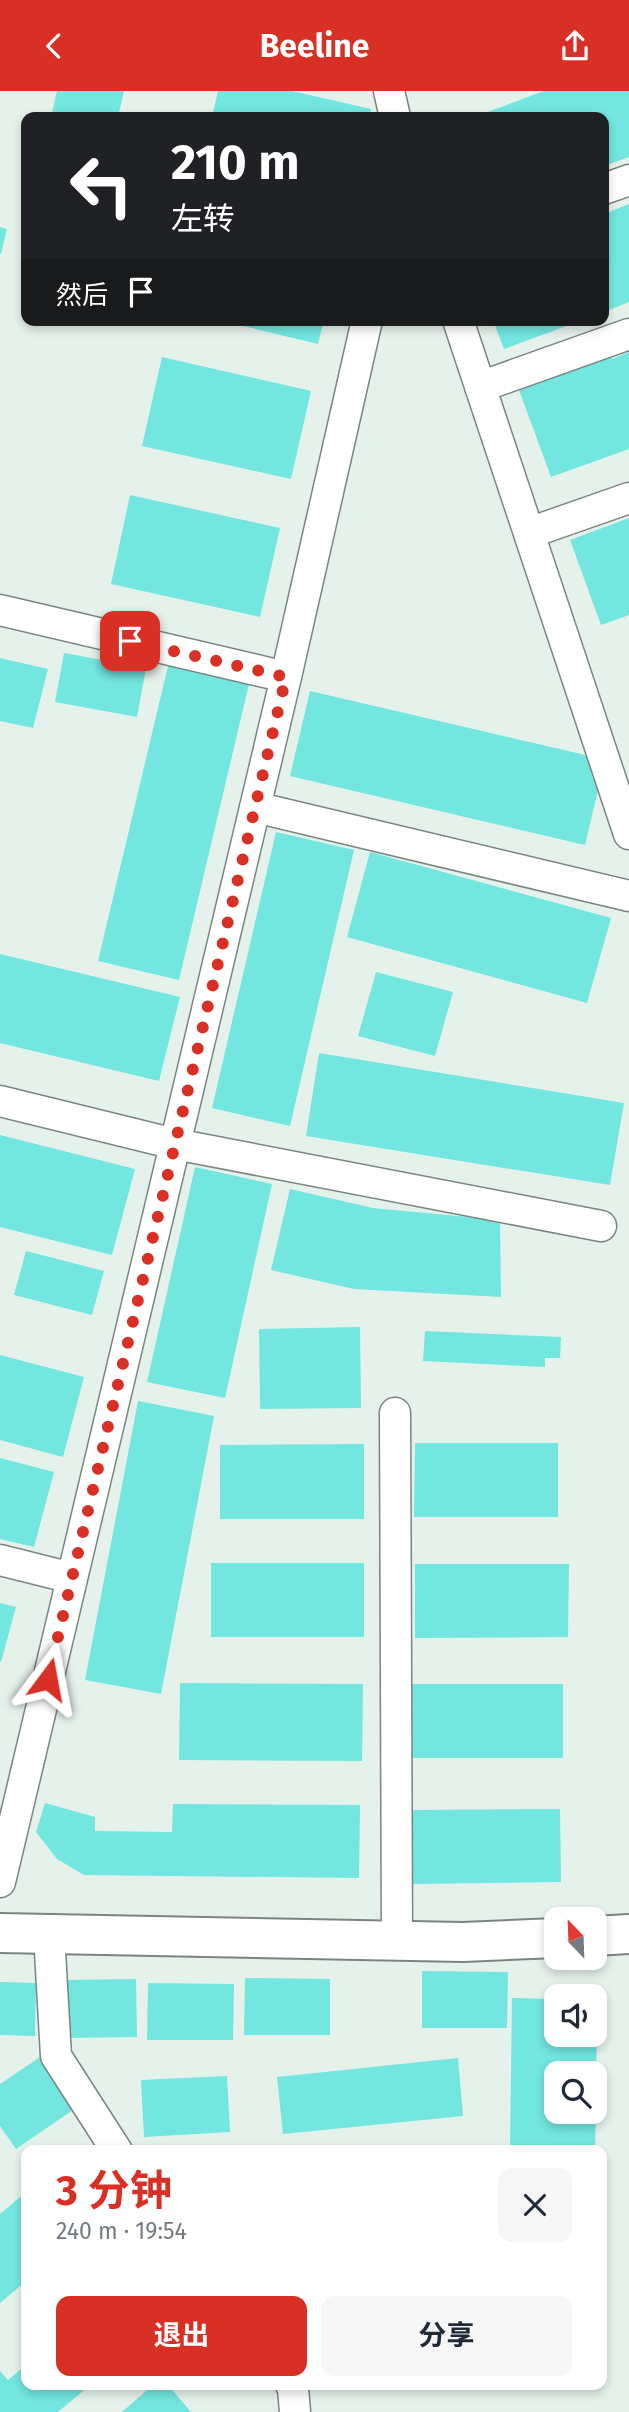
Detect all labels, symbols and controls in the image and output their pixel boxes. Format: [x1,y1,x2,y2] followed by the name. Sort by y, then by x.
[35,27,73,65] icon: back
[260,27,369,65] text: Beeline
[556,27,594,65] icon: share
[171,133,300,192] text: 210 m
[56,140,147,231] icon: left
[171,200,235,238] text: 左转
[122,273,160,311] icon: arrive
[56,280,108,311] text: 然后
[100,611,160,671] pin
[111,622,149,660] icon: arrive
[11,1642,85,1716] position arrow
[544,1907,607,1971] north arrow
[544,1907,607,2124] map controls
[544,1984,607,2047] button: sound
[544,2061,607,2124] button: search
[56,2166,172,2216] text: 3 分钟
[498,2168,572,2242] button: close
[56,2217,187,2245] text: 240 m · 19:54
[56,2296,307,2376] button: 退出
[321,2296,572,2376] button: 分享

